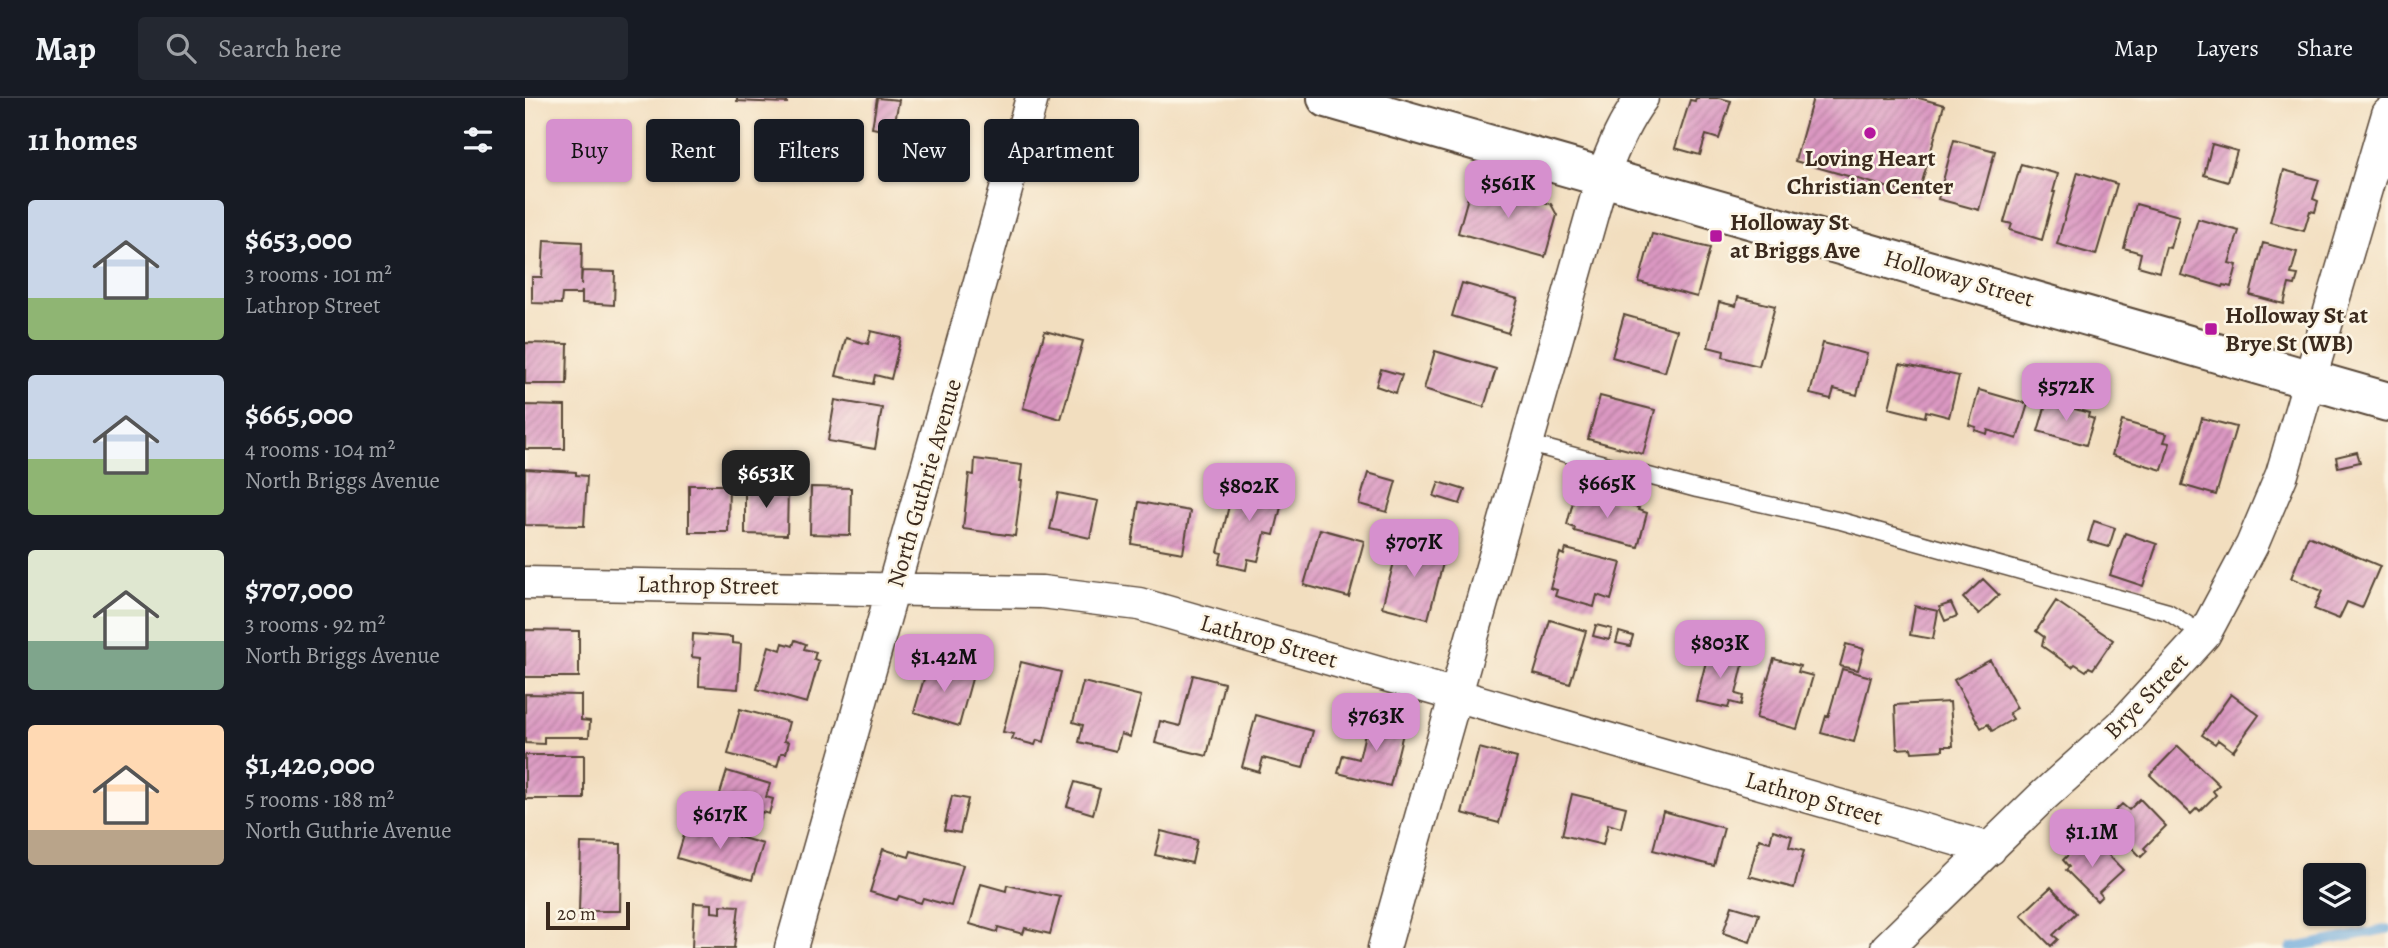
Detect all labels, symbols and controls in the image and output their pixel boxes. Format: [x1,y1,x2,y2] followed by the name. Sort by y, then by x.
[138,17,628,80] search box
[35,26,96,71] text: Map
[162,29,200,67] icon: search
[218,31,342,66] text: Search here
[2114,32,2158,64] text: Map
[2196,32,2259,64] text: Layers
[2297,32,2353,64] text: Share
[546,119,632,182] chip: Buy
[646,119,740,182] chip: Rent
[754,119,864,182] chip: Filters
[878,119,970,182] chip: New
[984,119,1139,182] chip: Apartment
[28,120,138,160] text: 11 homes
[459,121,497,159] icon: filters
[1862,125,1878,141] marker: Loving Heart Christian Center
[1787,142,1953,202] place label: Loving Heart Christian Center
[1459,160,1557,220] pin: $561K
[1481,167,1535,198] text: $561K
[1730,206,1860,266] place label: Holloway St at Briggs Ave
[245,219,352,259] text: $653,000
[84,228,168,312] icon: home
[1708,228,1724,244] marker: Holloway St at Briggs Ave
[1880,241,2038,315] street label: Holloway Street
[245,259,392,290] text: 3 rooms · 101 m²
[245,290,381,321] text: Lathrop Street
[2225,299,2368,359] place label: Holloway St at Brye St (WB)
[2203,321,2219,337] marker: Holloway St at Brye St (WB)
[2017,364,2115,423] pin: $572K
[2038,370,2094,401] text: $572K
[879,375,969,591] street label: North Guthrie Avenue
[245,394,353,434] text: $665,000
[84,403,168,487] icon: home
[245,434,395,465] text: 4 rooms · 104 m²
[717,450,815,510] pin: $653K
[738,457,794,488] text: $653K
[1558,460,1656,520] pin: $665K
[1200,464,1298,523] pin: $802K
[245,465,440,496] text: North Briggs Avenue
[1578,467,1636,498] text: $665K
[1219,470,1279,501] text: $802K
[1365,519,1463,579] pin: $707K
[1385,526,1443,557] text: $707K
[637,568,779,602] street label: Lathrop Street
[245,569,353,609] text: $707,000
[84,578,168,662] icon: home
[1197,606,1341,676] street label: Lathrop Street
[245,609,385,640] text: 3 rooms · 92 m²
[1671,620,1769,680] pin: $803K
[1691,627,1749,658] text: $803K
[887,634,1001,694] pin: $1.42M
[245,640,440,671] text: North Briggs Avenue
[911,641,977,672] text: $1.42M
[2097,646,2195,746] street label: Brye Street
[1327,694,1425,753] pin: $763K
[1348,700,1404,731] text: $763K
[245,744,375,784] text: $1,420,000
[84,753,168,837] icon: home
[1742,763,1886,833] street label: Lathrop Street
[245,784,394,815] text: 5 rooms · 188 m²
[671,792,769,851] pin: $617K
[693,798,747,829] text: $617K
[2043,810,2141,869] pin: $1.1M
[245,815,452,846] text: North Guthrie Avenue
[2066,816,2118,847] text: $1.1M
[2303,863,2366,926] map controls
[2303,863,2366,926] button: layers
[546,899,630,931] scale bar
[557,901,596,927] text: 20 m

